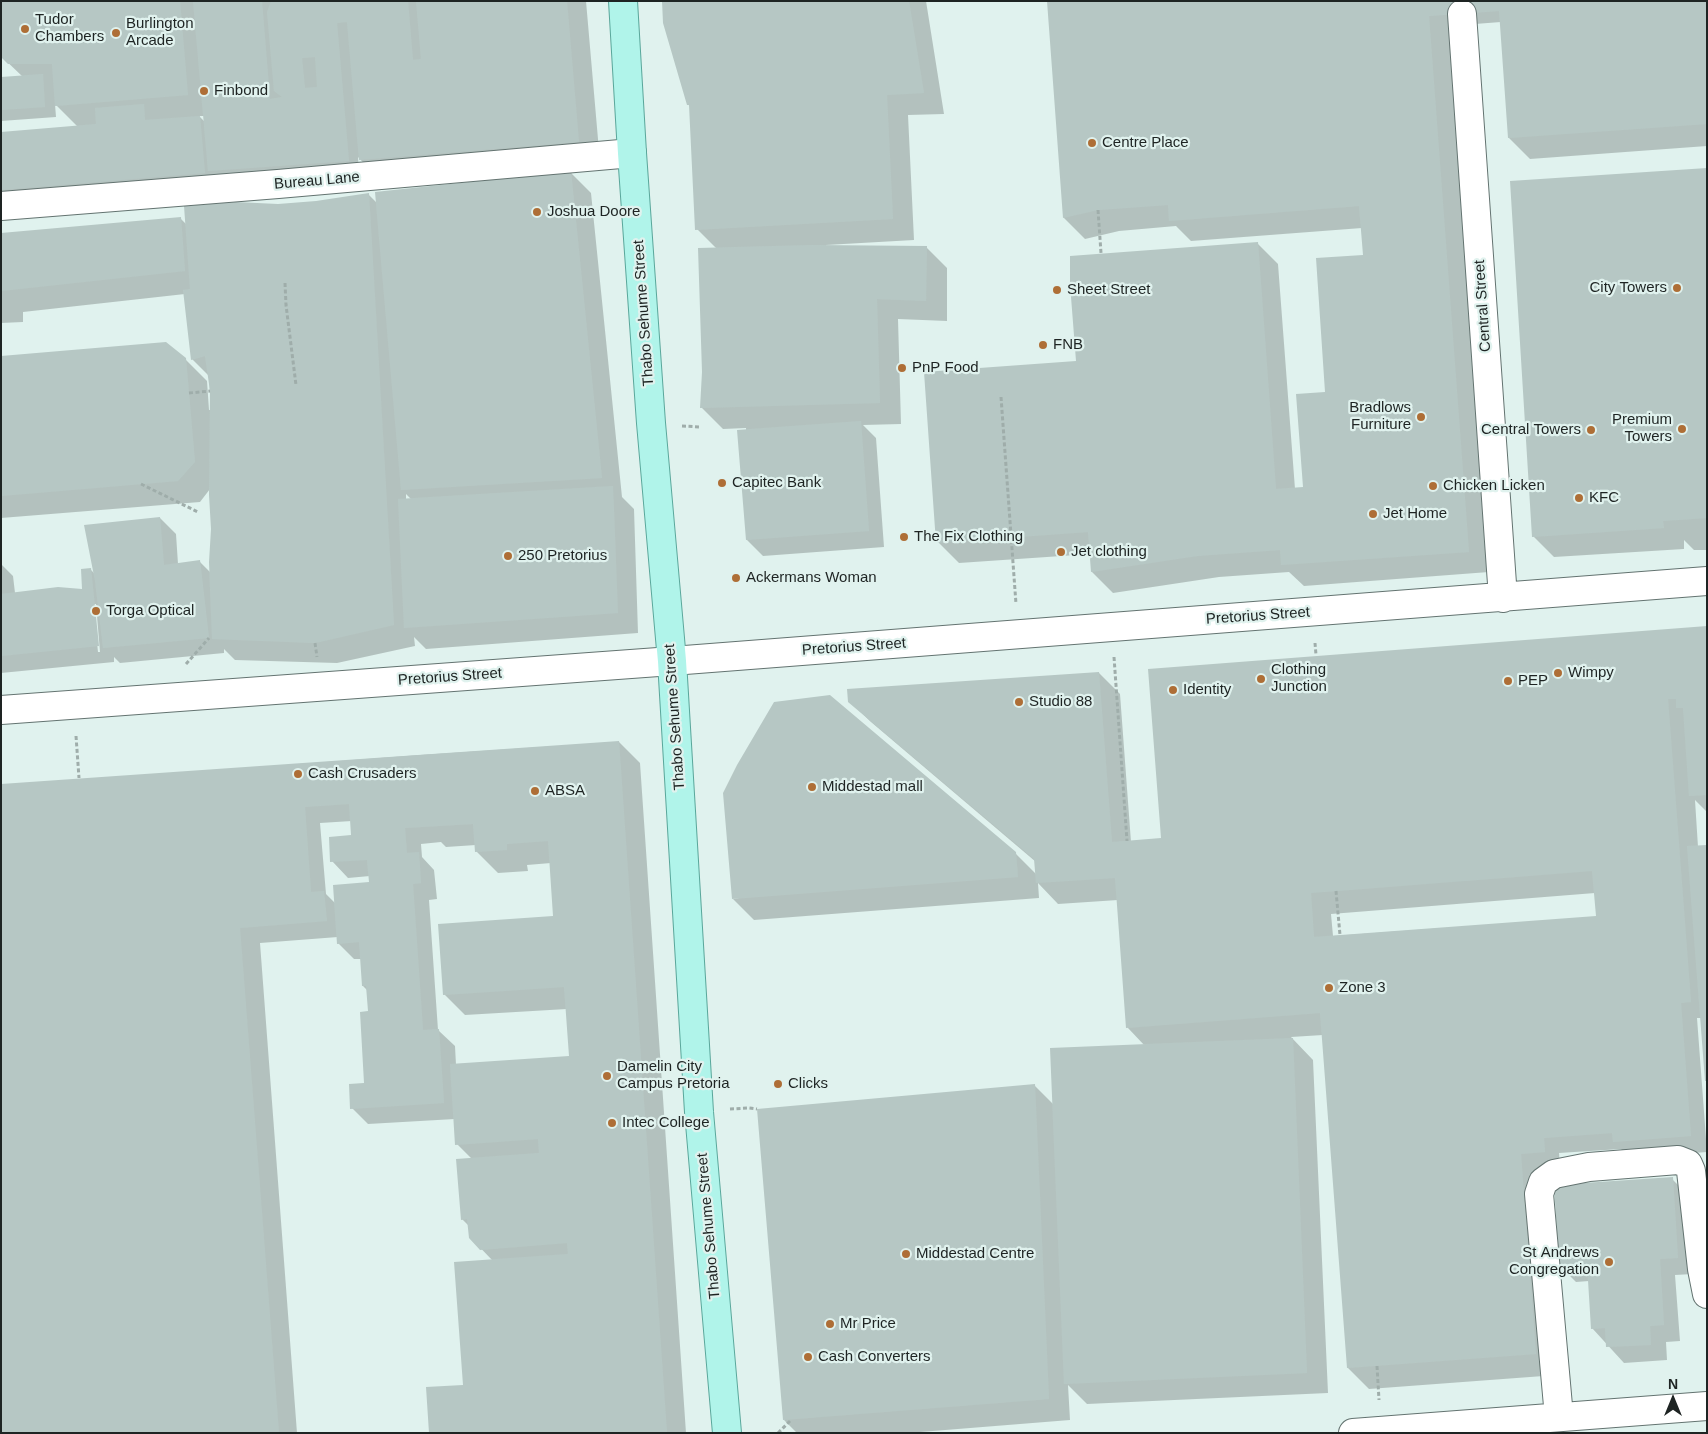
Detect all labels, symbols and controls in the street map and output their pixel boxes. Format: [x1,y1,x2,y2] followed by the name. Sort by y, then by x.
[35,11,104,46] place label: Tudor Chambers
[126,15,194,50] place label: Burlington Arcade
[19,23,31,35] marker: Tudor Chambers
[110,27,122,39] marker: Burlington Arcade
[214,82,268,100] place label: Finbond
[198,85,210,97] marker: Finbond
[1102,134,1189,152] place label: Centre Place
[1086,137,1098,149] marker: Centre Place
[273,168,361,194] street label: Bureau Lane
[547,203,640,221] place label: Joshua Doore
[531,206,543,218] marker: Joshua Doore
[630,239,658,387] street label: Thabo Sehume Street
[1471,259,1495,353] street label: Central Street
[1589,279,1667,297] place label: City Towers
[1067,281,1150,299] place label: Sheet Street
[1671,282,1683,294] marker: City Towers
[1051,284,1063,296] marker: Sheet Street
[1053,336,1083,354] place label: FNB
[1037,339,1049,351] marker: FNB
[912,359,979,377] place label: PnP Food
[896,362,908,374] marker: PnP Food
[1349,399,1411,434] place label: Bradlows Furniture
[1415,411,1427,423] marker: Bradlows Furniture
[1612,411,1672,446] place label: Premium Towers
[1481,421,1581,439] place label: Central Towers
[1676,423,1688,435] marker: Premium Towers
[1585,424,1597,436] marker: Central Towers
[732,474,821,492] place label: Capitec Bank
[716,477,728,489] marker: Capitec Bank
[1443,477,1545,495] place label: Chicken Licken
[1427,480,1439,492] marker: Chicken Licken
[1589,489,1619,507] place label: KFC
[1573,492,1585,504] marker: KFC
[1383,505,1447,523] place label: Jet Home
[1367,508,1379,520] marker: Jet Home
[914,528,1023,546] place label: The Fix Clothing
[898,531,910,543] marker: The Fix Clothing
[1071,543,1147,561] place label: Jet clothing
[1055,546,1067,558] marker: Jet clothing
[518,547,607,565] place label: 250 Pretorius
[502,550,514,562] marker: 250 Pretorius
[746,569,877,587] place label: Ackermans Woman
[730,572,742,584] marker: Ackermans Woman
[106,602,194,620] place label: Torga Optical
[1205,603,1311,629] street label: Pretorius Street
[90,605,102,617] marker: Torga Optical
[801,634,907,660] street label: Pretorius Street
[661,643,689,791] street label: Thabo Sehume Street
[1271,661,1327,696] place label: Clothing Junction
[397,664,503,690] street label: Pretorius Street
[1568,664,1614,682] place label: Wimpy
[1552,667,1564,679] marker: Wimpy
[1518,672,1548,690] place label: PEP
[1255,673,1267,685] marker: Clothing Junction
[1502,675,1514,687] marker: PEP
[1183,681,1231,699] place label: Identity
[1167,684,1179,696] marker: Identity
[1029,693,1092,711] place label: Studio 88
[1013,696,1025,708] marker: Studio 88
[308,765,416,783] place label: Cash Crusaders
[292,768,304,780] marker: Cash Crusaders
[822,778,923,796] place label: Middestad mall
[806,781,818,793] marker: Middestad mall
[545,782,585,800] place label: ABSA
[529,785,541,797] marker: ABSA
[1339,979,1386,997] place label: Zone 3
[1323,982,1335,994] marker: Zone 3
[617,1058,730,1093] place label: Damelin City Campus Pretoria
[601,1070,613,1082] marker: Damelin City Campus Pretoria
[788,1075,828,1093] place label: Clicks
[772,1078,784,1090] marker: Clicks
[622,1114,710,1132] place label: Intec College
[606,1117,618,1129] marker: Intec College
[694,1152,724,1300] street label: Thabo Sehume Street
[1509,1244,1599,1279] place label: St Andrews Congregation
[916,1245,1034,1263] place label: Middestad Centre
[900,1248,912,1260] marker: Middestad Centre
[1603,1256,1615,1268] marker: St Andrews Congregation
[840,1315,896,1333] place label: Mr Price
[824,1318,836,1330] marker: Mr Price
[818,1348,931,1366] place label: Cash Converters
[802,1351,814,1363] marker: Cash Converters
[1648,1374,1698,1424] north arrow
[1668,1376,1678,1392] text: N

